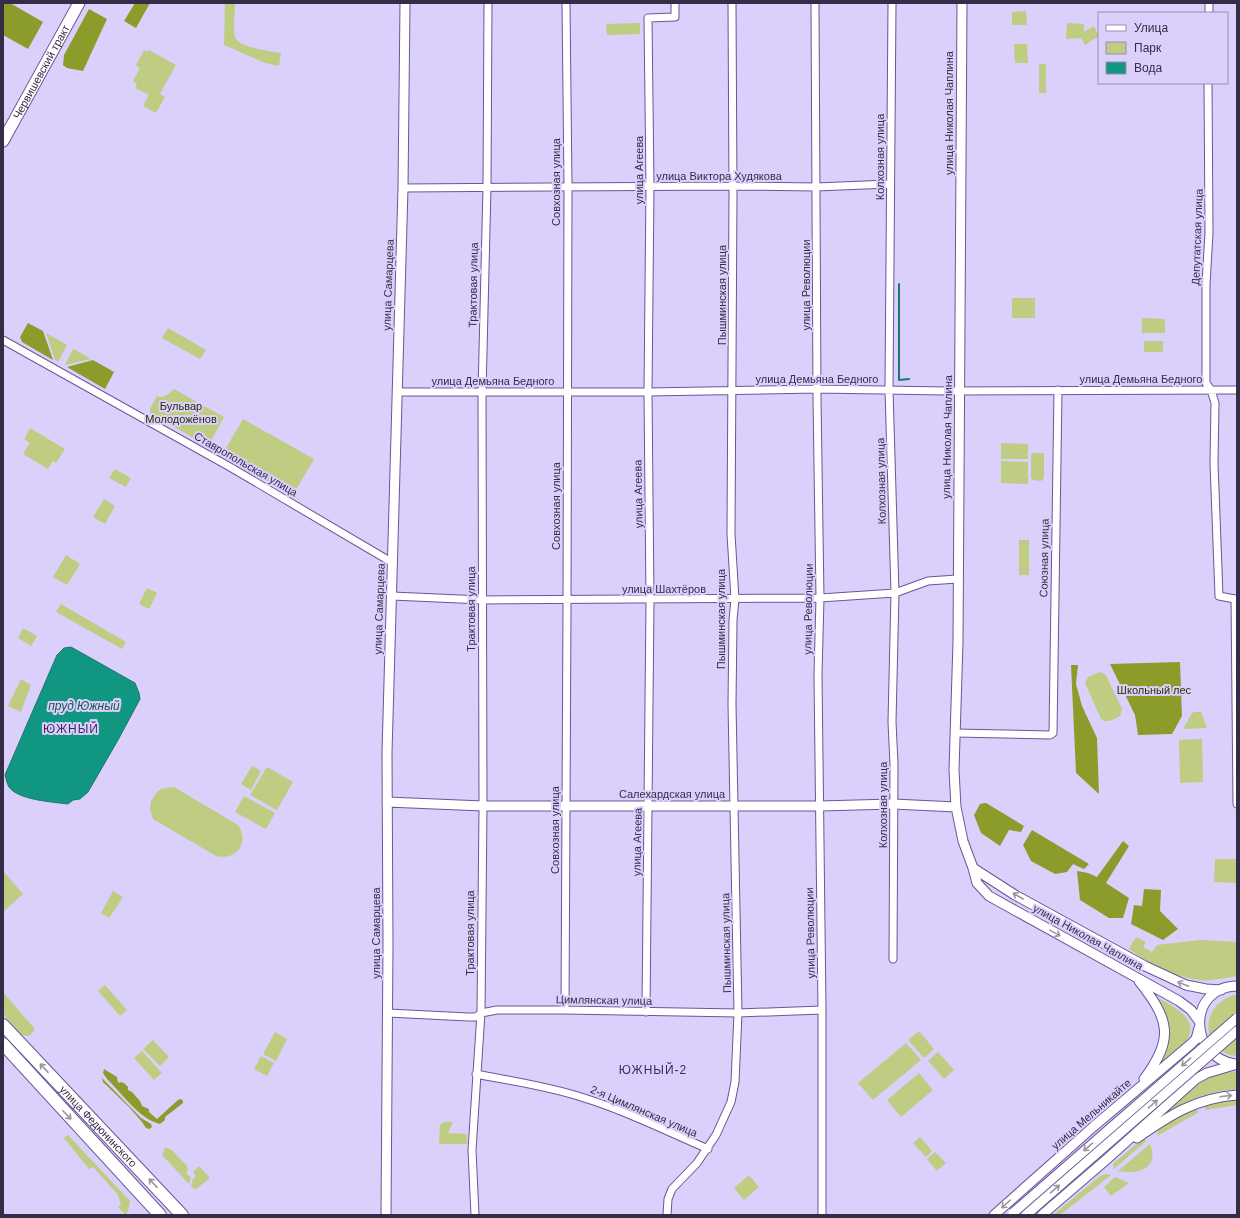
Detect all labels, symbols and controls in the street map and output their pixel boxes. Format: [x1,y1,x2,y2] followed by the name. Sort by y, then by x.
[1098,12,1228,84] legend
[1134,21,1168,35] text: Улица
[10,23,72,121] street label: Червишевский тракт
[1134,41,1162,55] text: Парк
[943,50,955,175] street label: улица Николая Чаплина
[1134,61,1162,75] text: Вода
[874,113,886,200] street label: Колхозная улица
[633,135,645,204] street label: улица Агеева
[550,137,562,226] street label: Совхозная улица
[656,170,783,182] street label: улица Виктора Худякова
[1189,188,1205,286] street label: Депутатская улица
[380,238,396,331] street label: улица Самарцева
[800,239,812,331] street label: улица Революции
[466,241,480,328] street label: Трактовая улица
[716,244,728,345] street label: Пышминская улица
[756,373,878,385] street label: улица Демьяна Бедного
[1080,373,1202,385] street label: улица Демьяна Бедного
[940,374,954,499] street label: улица Николая Чаплина
[432,375,554,387] street label: улица Демьяна Бедного
[145,400,217,425] park label: Бульвар Молодожёнов
[192,430,300,499] street label: Ставропольская улица
[874,437,888,524] street label: Колхозная улица
[631,459,645,528] street label: улица Агеева
[550,461,562,550] street label: Совхозная улица
[1037,518,1051,598] street label: Союзная улица
[371,562,387,655] street label: улица Самарцева
[801,563,815,655] street label: улица Революции
[465,565,477,652] street label: Трактовая улица
[715,568,727,669] street label: Пышминская улица
[622,583,706,595] street label: улица Шахтёров
[1117,684,1192,696] park label: Школьный лес
[48,699,120,713] water label: пруд Южный
[43,721,99,736] district label: ЮЖНЫЙ
[877,761,889,848] street label: Колхозная улица
[549,785,561,874] street label: Совхозная улица
[619,788,726,800] street label: Салехардская улица
[630,807,644,876] street label: улица Агеева
[370,886,382,979] street label: улица Самарцева
[803,887,817,979] street label: улица Революции
[464,889,476,976] street label: Трактовая улица
[719,892,733,993] street label: Пышминская улица
[1013,892,1025,900] one-way arrow
[1031,902,1146,973] street label: улица Николая Чаплина
[1049,929,1061,937] one-way arrow
[1177,979,1189,987] one-way arrow
[556,993,653,1007] street label: Цимлянская улица
[1182,1057,1192,1066] one-way arrow
[619,1062,687,1077] district label: ЮЖНЫЙ-2
[40,1063,49,1074] one-way arrow
[1049,1076,1133,1152] street label: улица Мельникайте
[57,1083,139,1169] street label: улица Федюнинского
[589,1083,700,1139] street label: 2-я Цимлянская улица
[1219,1092,1232,1100] one-way arrow
[1148,1099,1158,1108] one-way arrow
[62,1110,72,1120] one-way arrow
[1083,1143,1093,1152] one-way arrow
[148,1178,158,1188] one-way arrow
[1050,1185,1061,1194] one-way arrow
[1001,1199,1011,1208] one-way arrow

